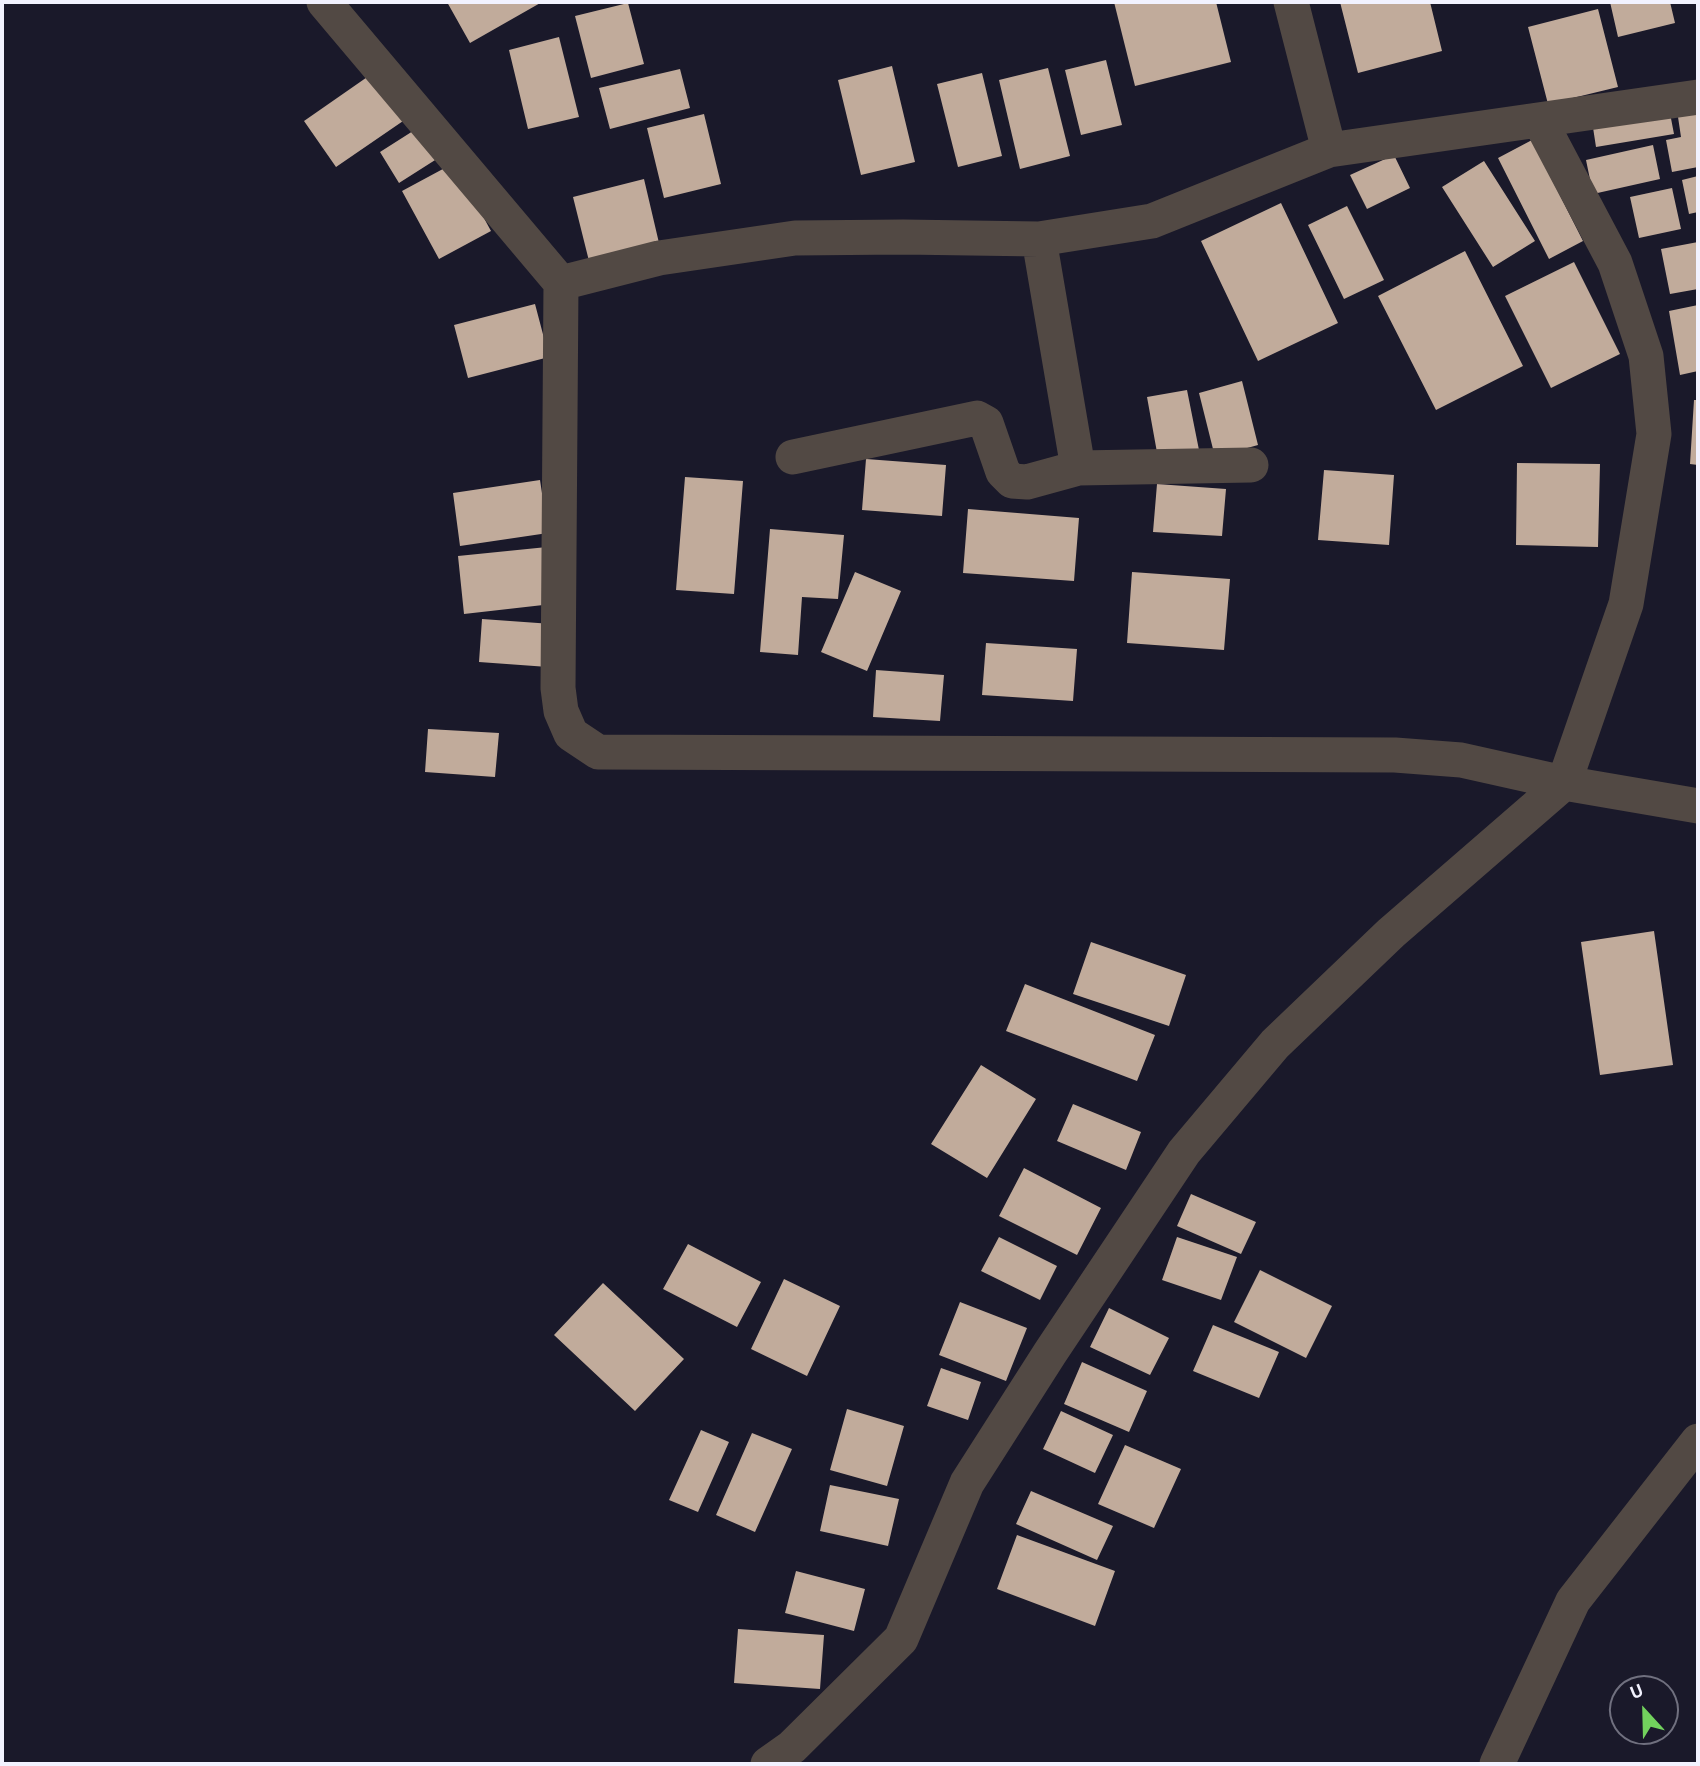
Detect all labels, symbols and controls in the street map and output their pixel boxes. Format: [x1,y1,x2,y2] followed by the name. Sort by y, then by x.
[1609,1675,1679,1745] north arrow
[1628,1681,1646,1703] text: U

